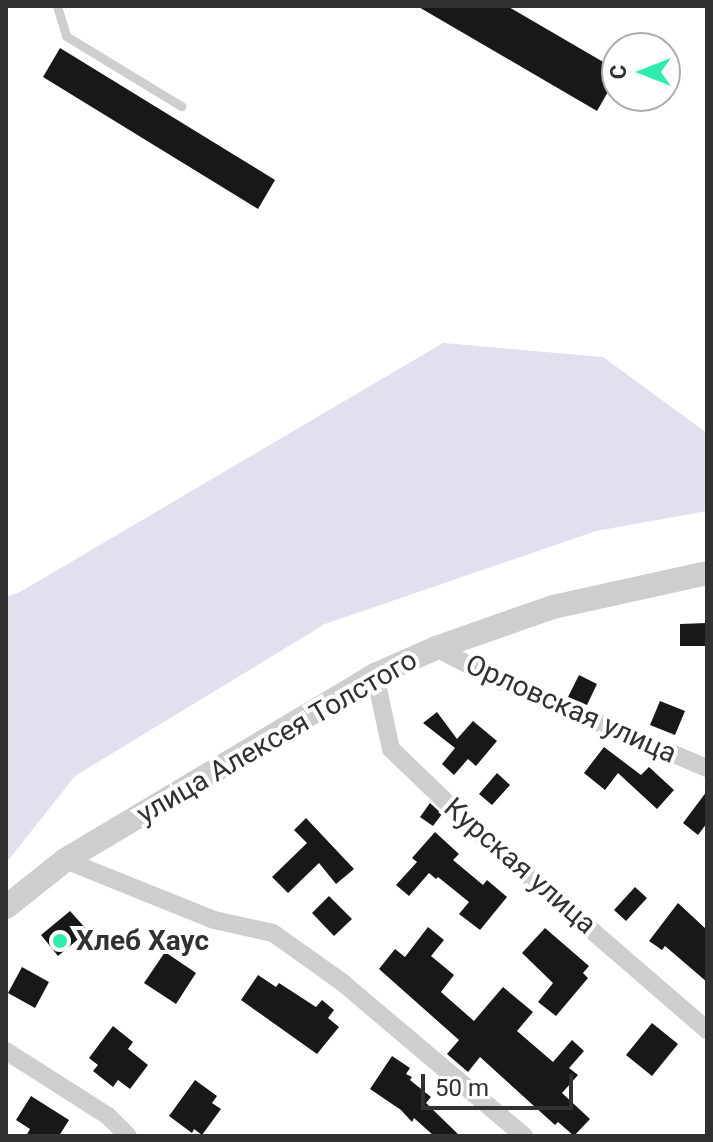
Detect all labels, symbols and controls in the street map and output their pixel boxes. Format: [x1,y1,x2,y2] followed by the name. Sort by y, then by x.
[601,32,681,112] north arrow
[606,65,631,79] text: С
[131,643,423,831] street label: улица Алексея Толстого
[460,647,682,771] street label: Орловская улица
[437,791,603,941] street label: Курская улица
[76,924,209,958] place label: Хлеб Хаус
[51,932,69,950] marker: Хлеб Хаус
[425,1058,577,1108] scale bar
[435,1074,489,1102] text: 50 m

